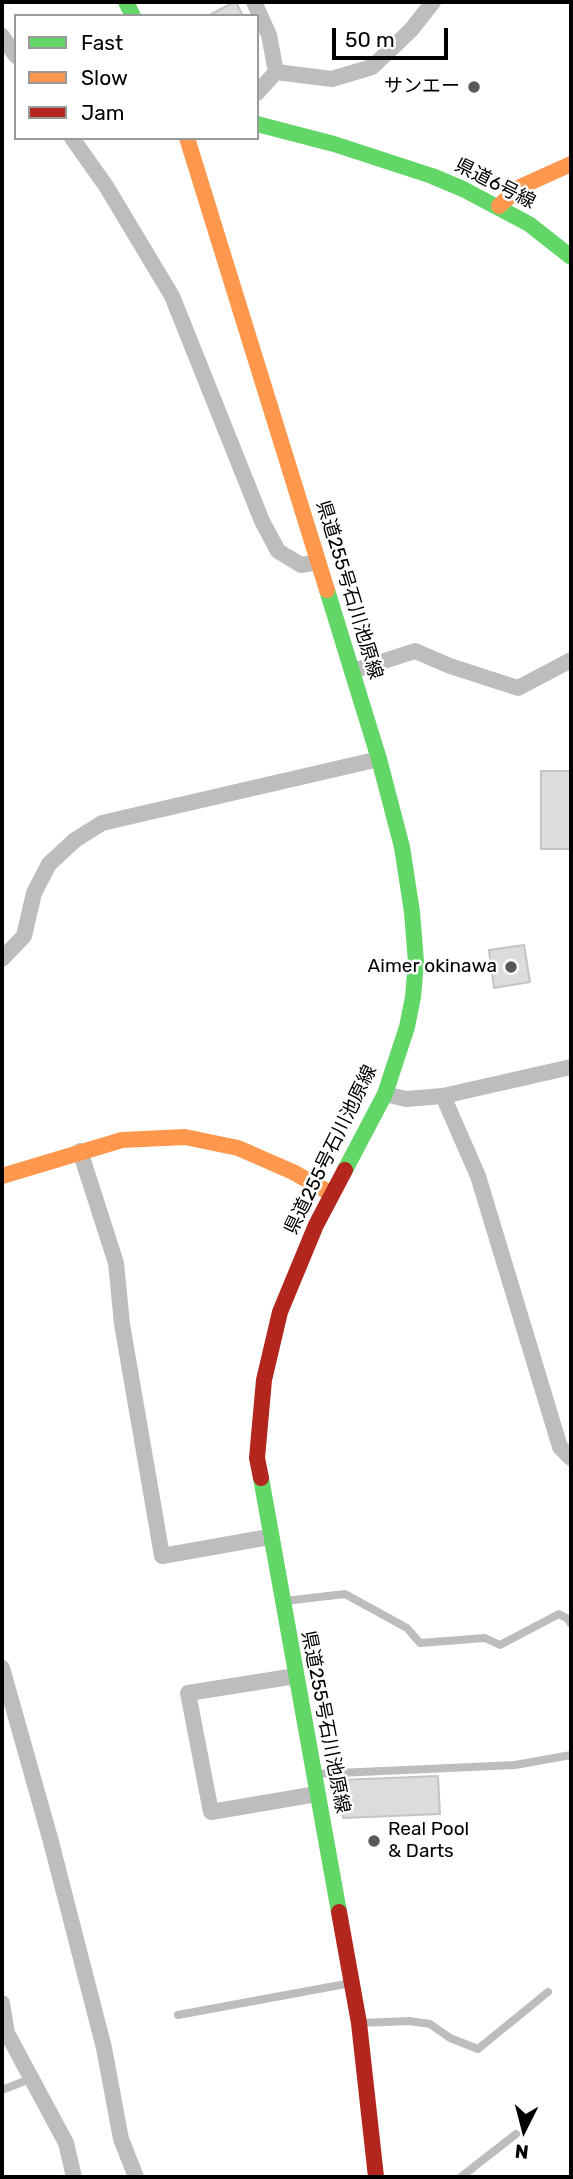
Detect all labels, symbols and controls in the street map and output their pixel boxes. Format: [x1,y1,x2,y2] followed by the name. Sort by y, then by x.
[14,14,259,140] legend
[335,14,450,58] scale bar
[345,27,395,52] text: 50 m
[81,30,123,55] text: Fast
[81,65,128,90] text: Slow
[384,76,460,98] place label: サンエー
[466,79,482,95] marker: サンエー
[81,100,125,125] text: Jam
[451,154,539,214] street label: 県道6号線
[311,498,387,682] street label: 県道255号石川池原線
[368,956,497,978] place label: Aimer okinawa
[503,959,519,975] marker: Aimer okinawa
[280,1062,382,1238] street label: 県道255号石川池原線
[296,1629,354,1815] street label: 県道255号石川池原線
[388,1819,469,1863] place label: Real Pool & Darts
[366,1833,382,1849] marker: Real Pool & Darts
[489,2095,559,2165] north arrow
[514,2139,530,2164] text: N

